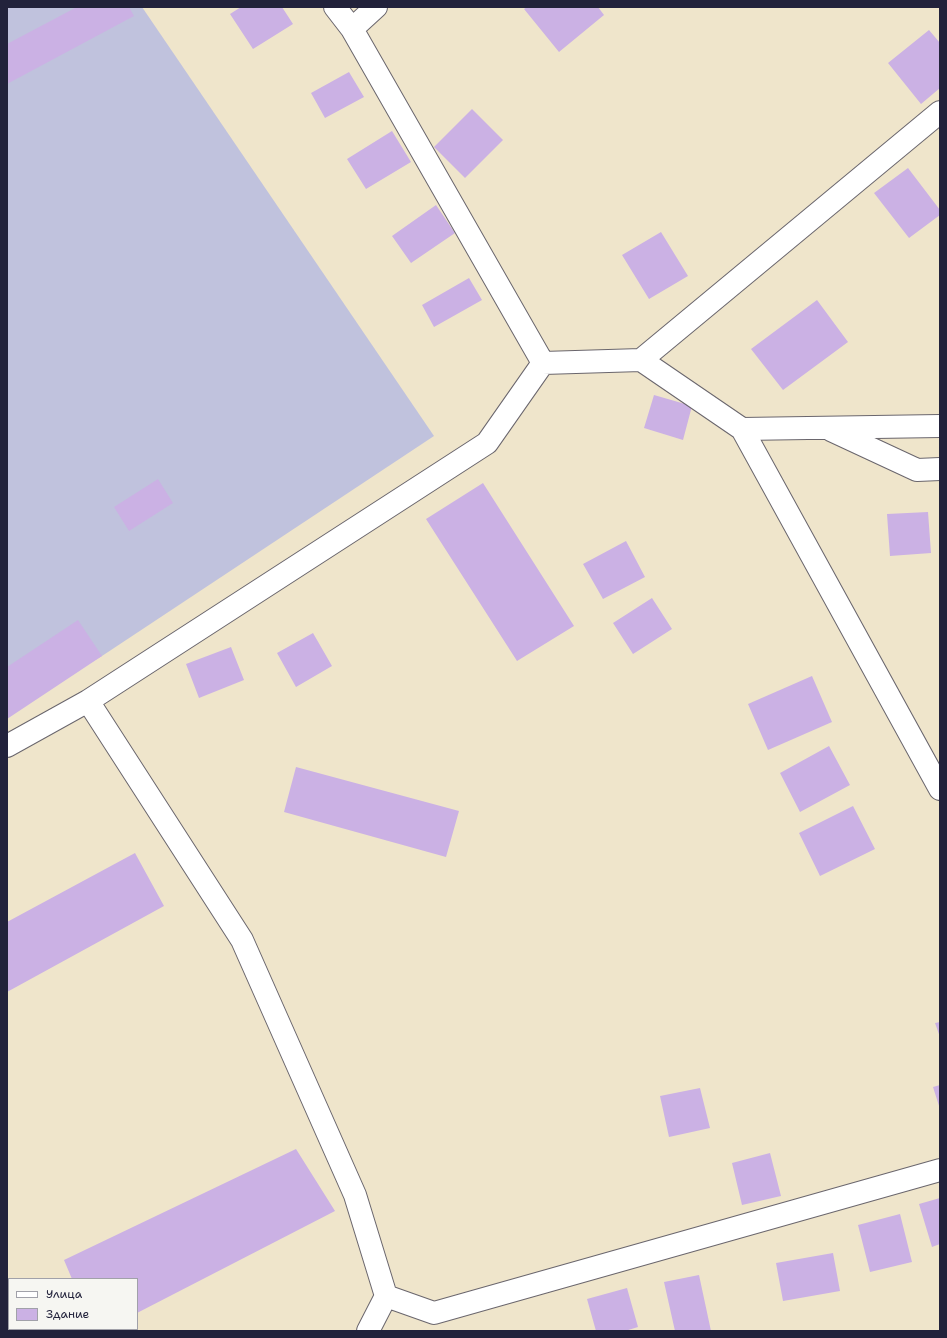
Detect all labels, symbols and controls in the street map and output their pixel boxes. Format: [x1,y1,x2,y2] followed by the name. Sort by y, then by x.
[8,1278,138,1330] legend
[46,1286,82,1302] text: Улица
[46,1306,89,1322] text: Здание

